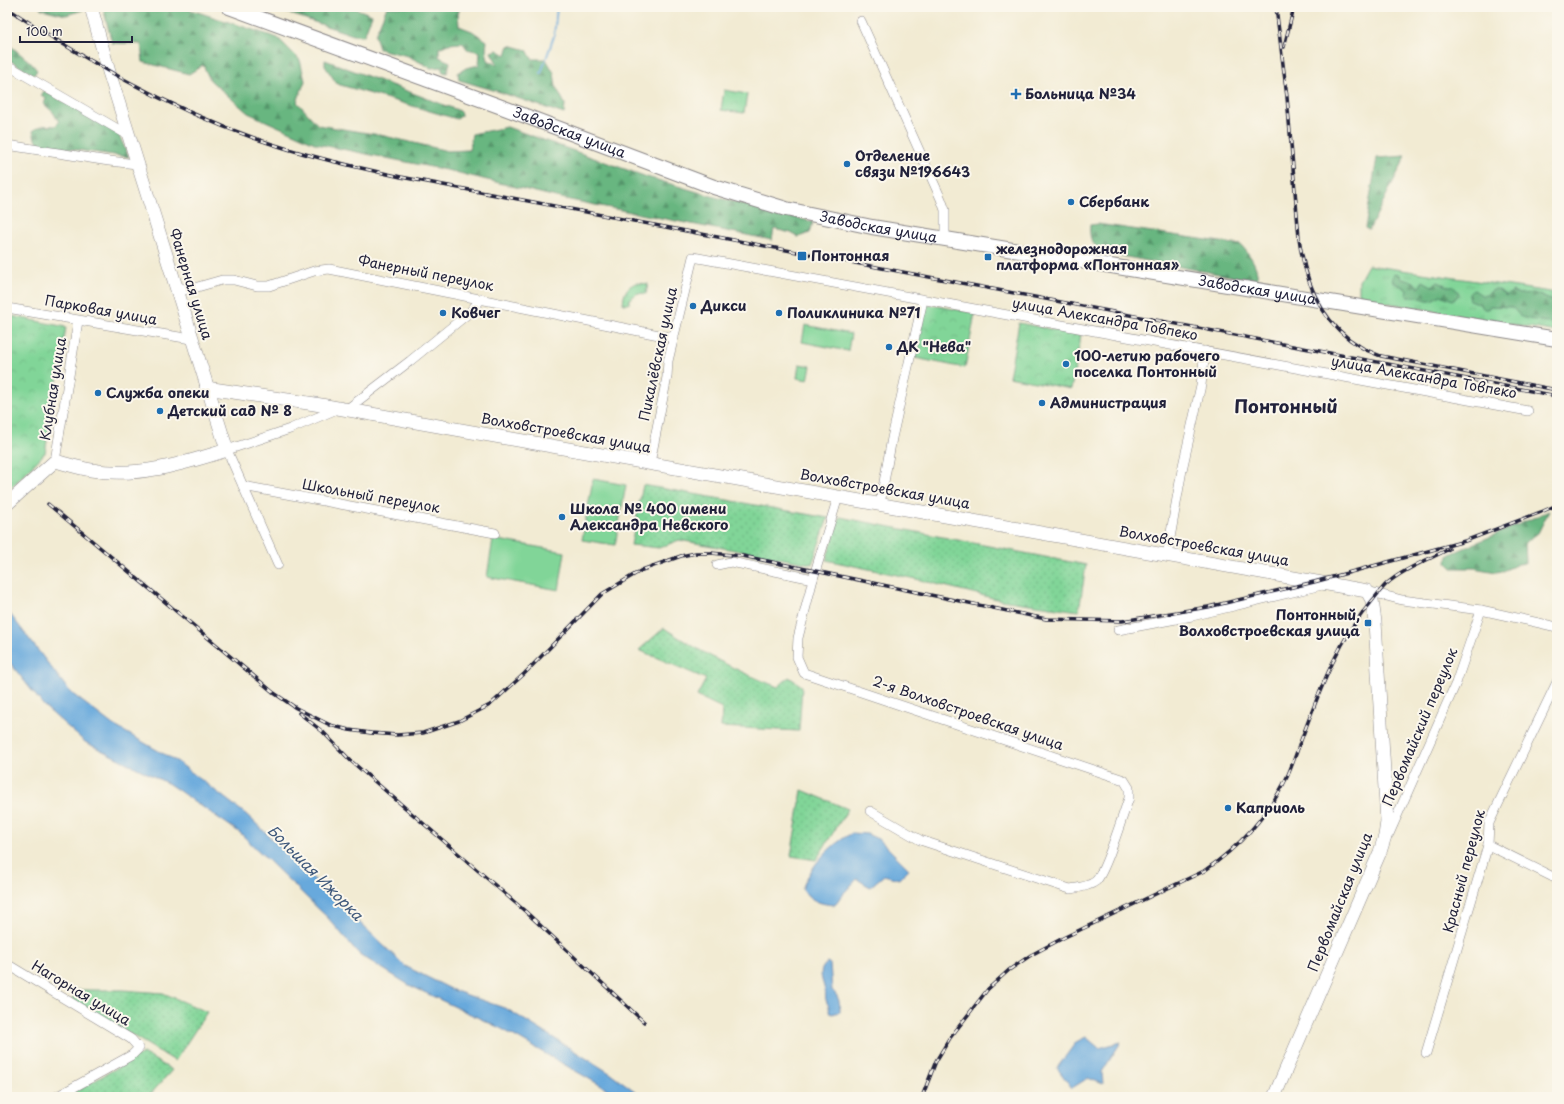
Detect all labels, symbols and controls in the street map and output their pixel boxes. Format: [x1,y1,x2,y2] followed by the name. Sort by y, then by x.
[20,18,132,44] scale bar
[26,22,63,40] text: 100 m
[1025,83,1136,104] place label: Больница №34
[1010,88,1022,100] marker: Больница №34
[511,101,629,163] street label: Заводская улица
[855,145,970,182] place label: Отделение связи №196643
[842,159,852,169] marker: Отделение связи №196643
[1079,191,1149,212] place label: Сбербанк
[1066,197,1076,207] marker: Сбербанк
[818,205,939,248] street label: Заводская улица
[165,226,218,342] street label: Фанерная улица
[996,238,1180,275] place label: железнодорожная платформа «Понтонная»
[811,245,889,266] place label: Понтонная
[356,249,496,296] street label: Фанерный переулок
[796,250,808,262] marker: Понтонная
[983,252,993,262] marker: железнодорожная платформа «Понтонная»
[1197,270,1318,309] street label: Заводская улица
[633,285,682,423] street label: Пикалёвская улица
[43,289,159,330] street label: Парковая улица
[1011,292,1200,345] street label: улица Александра Товпеко
[700,295,746,316] place label: Дикси
[688,301,698,311] marker: Дикси
[451,302,501,323] place label: Ковчег
[787,302,920,323] place label: Поликлиника №71
[438,308,448,318] marker: Ковчег
[774,308,784,318] marker: Поликлиника №71
[34,336,71,442] street label: Клубная улица
[896,336,971,357] place label: ДК "Нева"
[884,342,894,352] marker: ДК "Нева"
[1074,345,1220,382] place label: 100-летию рабочего поселка Понтонный
[1330,350,1519,403] street label: улица Александра Товпеко
[1061,359,1071,369] marker: 100-летию рабочего поселка Понтонный
[106,382,210,403] place label: Служба опеки
[93,388,103,398] marker: Служба опеки
[1050,392,1167,413] place label: Администрация
[1234,392,1338,419] district label: Понтонный
[1037,398,1047,408] marker: Администрация
[167,400,292,421] place label: Детский сад № 8
[155,406,165,416] marker: Детский сад № 8
[479,407,653,458] street label: Волховстроевская улица
[798,463,972,514] street label: Волховстроевская улица
[301,473,442,518] street label: Школьный переулок
[570,498,728,535] place label: Школа № 400 имени Александра Невского
[557,512,567,522] marker: Школа № 400 имени Александра Невского
[1117,520,1291,571] street label: Волховстроевская улица
[1178,604,1360,641] place label: Понтонный, Волховстроевская улица
[1363,618,1373,628] marker: Понтонный, Волховстроевская улица
[1377,644,1463,809] street label: Первомайский переулок
[870,670,1067,755] street label: 2-я Волховстроевская улица
[1236,797,1305,818] place label: Каприоль
[1223,803,1233,813] marker: Каприоль
[1437,806,1490,935] street label: Красный переулок
[263,819,370,926] water label: Большая Ижорка
[1302,829,1377,975] street label: Первомайская улица
[28,955,135,1031] street label: Нагорная улица

